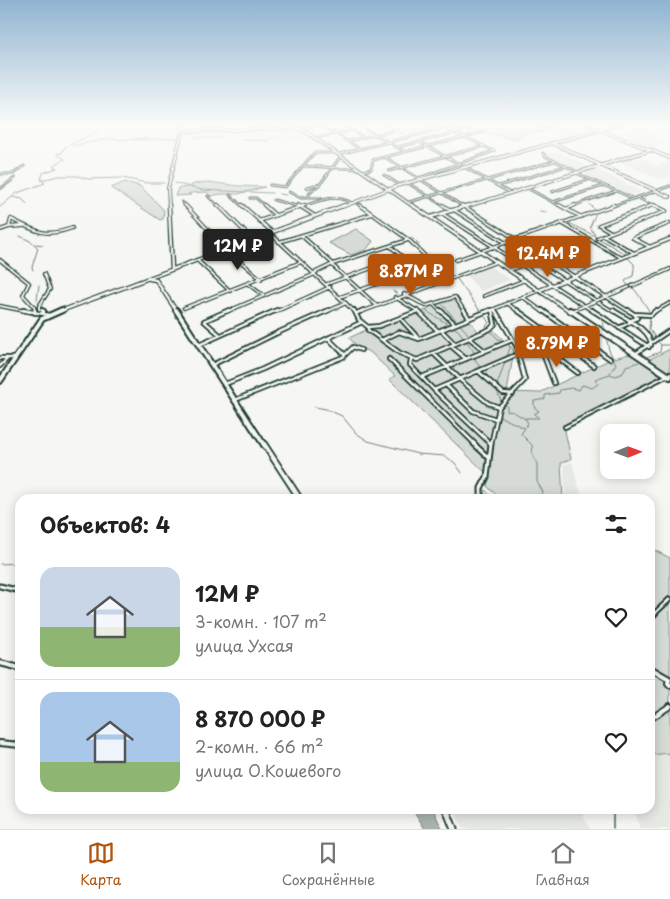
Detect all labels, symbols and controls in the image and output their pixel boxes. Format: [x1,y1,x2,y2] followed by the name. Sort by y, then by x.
[203,228,273,271] pin: 12M ₽
[214,233,262,257] text: 12M ₽
[502,236,594,278] pin: 12.4M ₽
[517,240,579,264] text: 12.4M ₽
[365,254,457,296] pin: 8.87M ₽
[379,258,443,282] text: 8.87M ₽
[511,326,603,368] pin: 8.79M ₽
[526,330,588,354] text: 8.79M ₽
[600,424,655,479] north arrow
[600,424,655,479] map controls
[40,508,170,540] text: Объектов: 4
[602,510,630,538] icon: filters
[195,577,259,609] text: 12M ₽
[80,587,140,647] icon: home
[602,603,630,631] icon: heart
[195,609,327,633] text: 3-комн. · 107 m²
[195,633,294,657] text: улица Ухсая
[195,702,325,734] text: 8 870 000 ₽
[80,712,140,772] icon: home
[602,728,630,756] icon: heart
[195,734,324,758] text: 2-комн. · 66 m²
[195,758,341,782] text: улица О.Кошевого
[80,839,121,890] tab: Карта
[282,839,375,890] tab: Сохранённые
[536,839,590,890] tab: Главная

